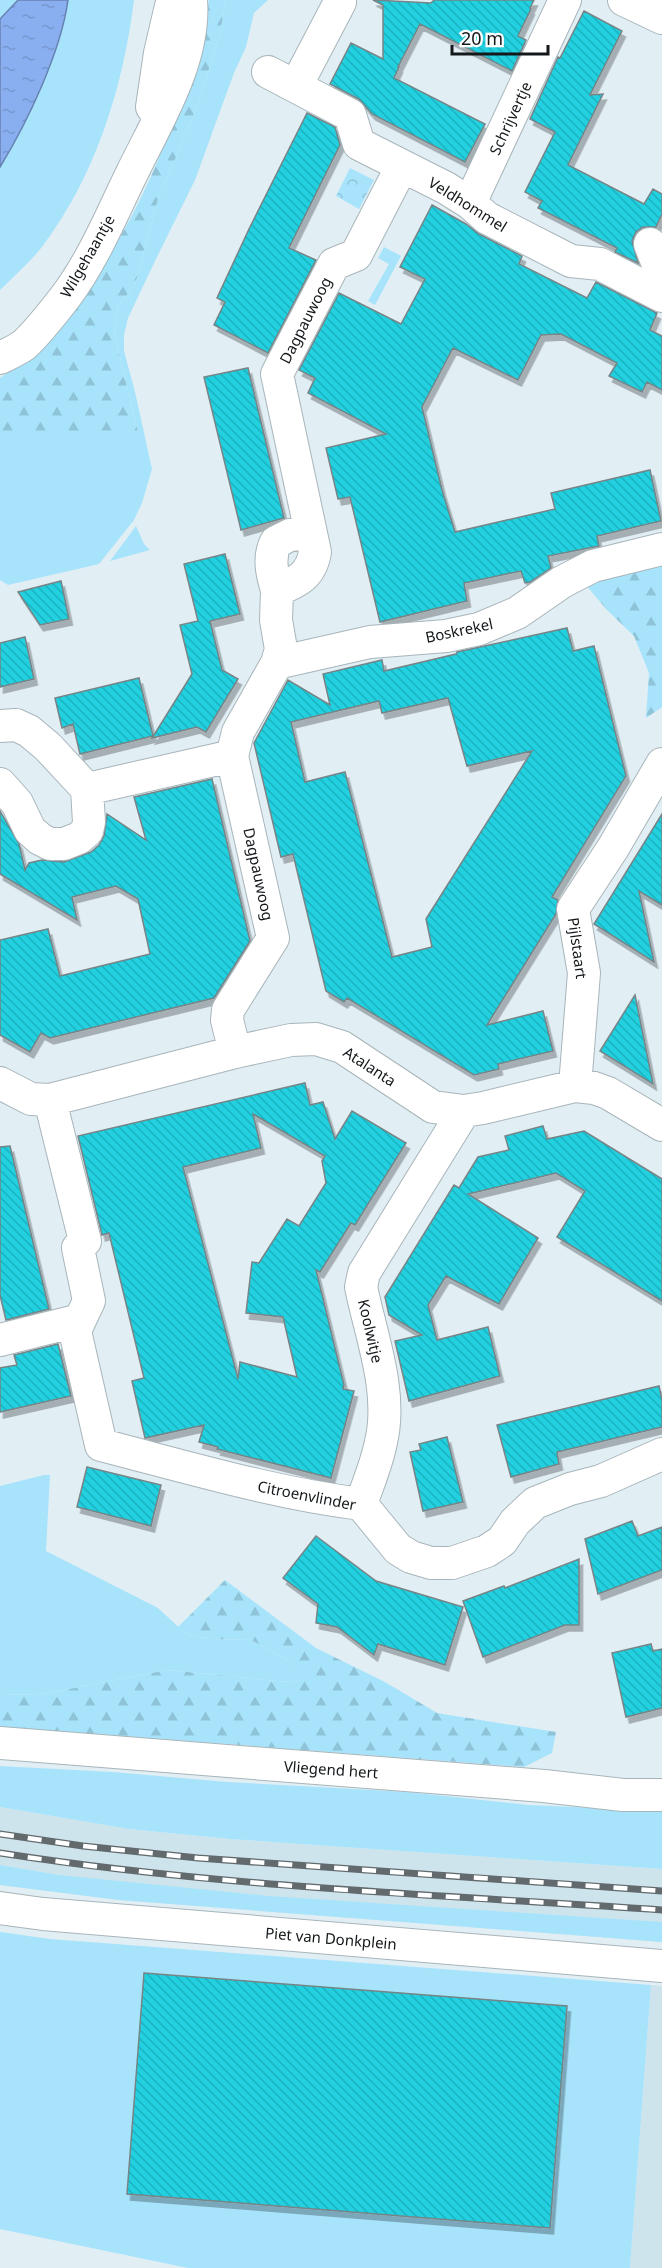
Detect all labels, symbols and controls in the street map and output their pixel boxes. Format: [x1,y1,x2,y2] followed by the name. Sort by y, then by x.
[452,18,548,56] scale bar
[461,26,503,50] text: 20 m
[484,78,536,158] street label: Schrijvertje
[425,172,511,236] street label: Veldhommel
[55,211,119,301] street label: Wilgehaantje
[275,273,335,367] street label: Dagpauwoog
[423,613,495,647] street label: Boskrekel
[239,826,279,922] street label: Dagpauwoog
[564,916,592,981] street label: Pijlstaart
[340,1042,400,1090] street label: Atalanta
[354,1297,388,1365] street label: Koolwitje
[256,1476,358,1514] street label: Citroenvlinder
[283,1756,379,1782] street label: Vliegend hert
[264,1922,398,1954] street label: Piet van Donkplein

